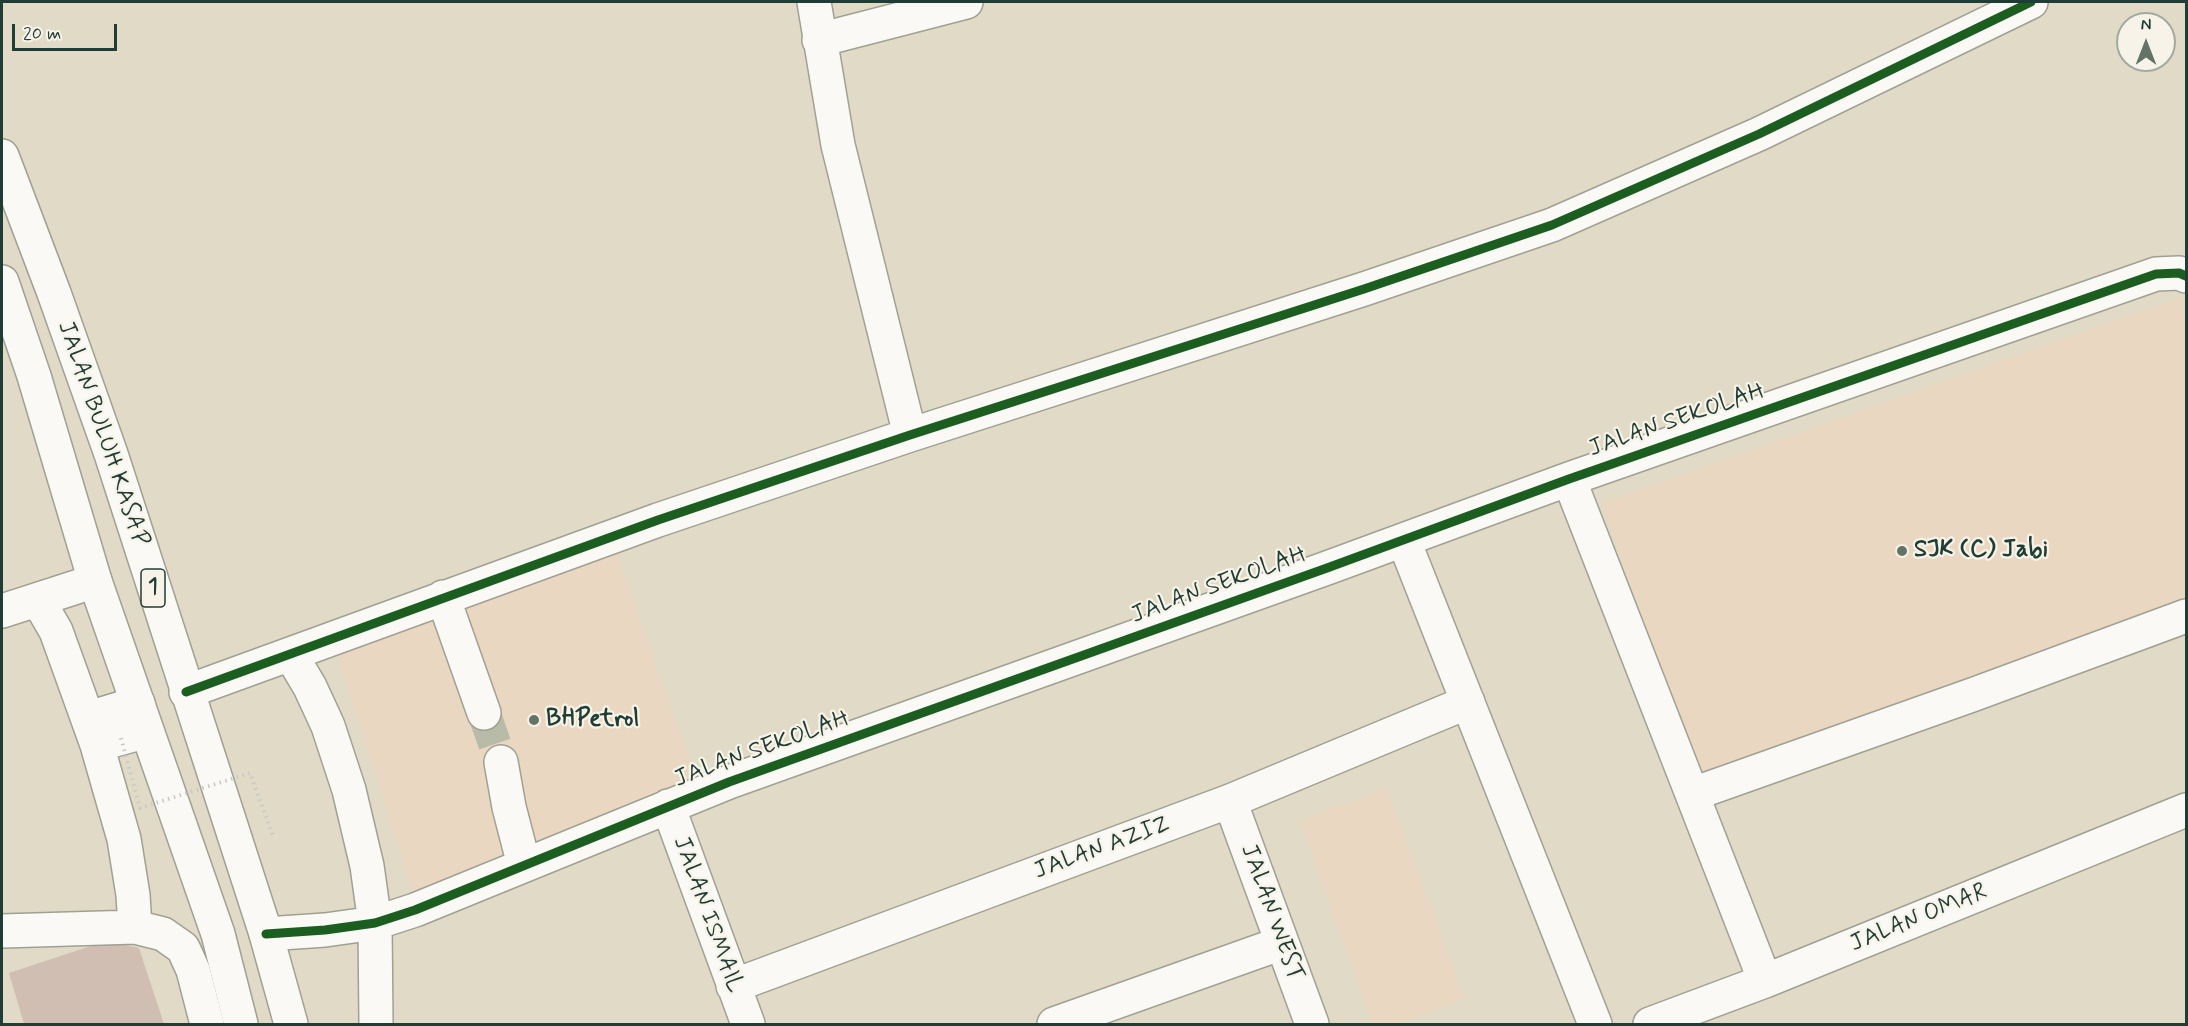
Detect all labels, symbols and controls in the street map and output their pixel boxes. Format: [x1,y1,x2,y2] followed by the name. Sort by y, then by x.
[15,12,120,50] scale bar
[2116,12,2176,72] north arrow
[2141,15,2151,36] text: N
[23,22,61,46] text: 20 m
[50,318,154,550] street label: JALAN BULUH KASAP
[1585,377,1769,465] street label: JALAN SEKOLAH
[1914,537,2048,565] place label: SJK (C) Jabi
[1128,541,1310,631] street label: JALAN SEKOLAH
[1895,544,1909,558] marker: SJK (C) Jabi
[141,569,165,607] road number: 1
[671,705,853,795] street label: JALAN SEKOLAH
[546,706,639,734] place label: BHPetrol
[527,713,541,727] marker: BHPetrol
[1030,811,1174,887] street label: JALAN AZIZ
[665,833,749,997] street label: JALAN ISMAIL
[1233,841,1309,985] street label: JALAN WEST
[1846,878,1992,960] street label: JALAN OMAR

